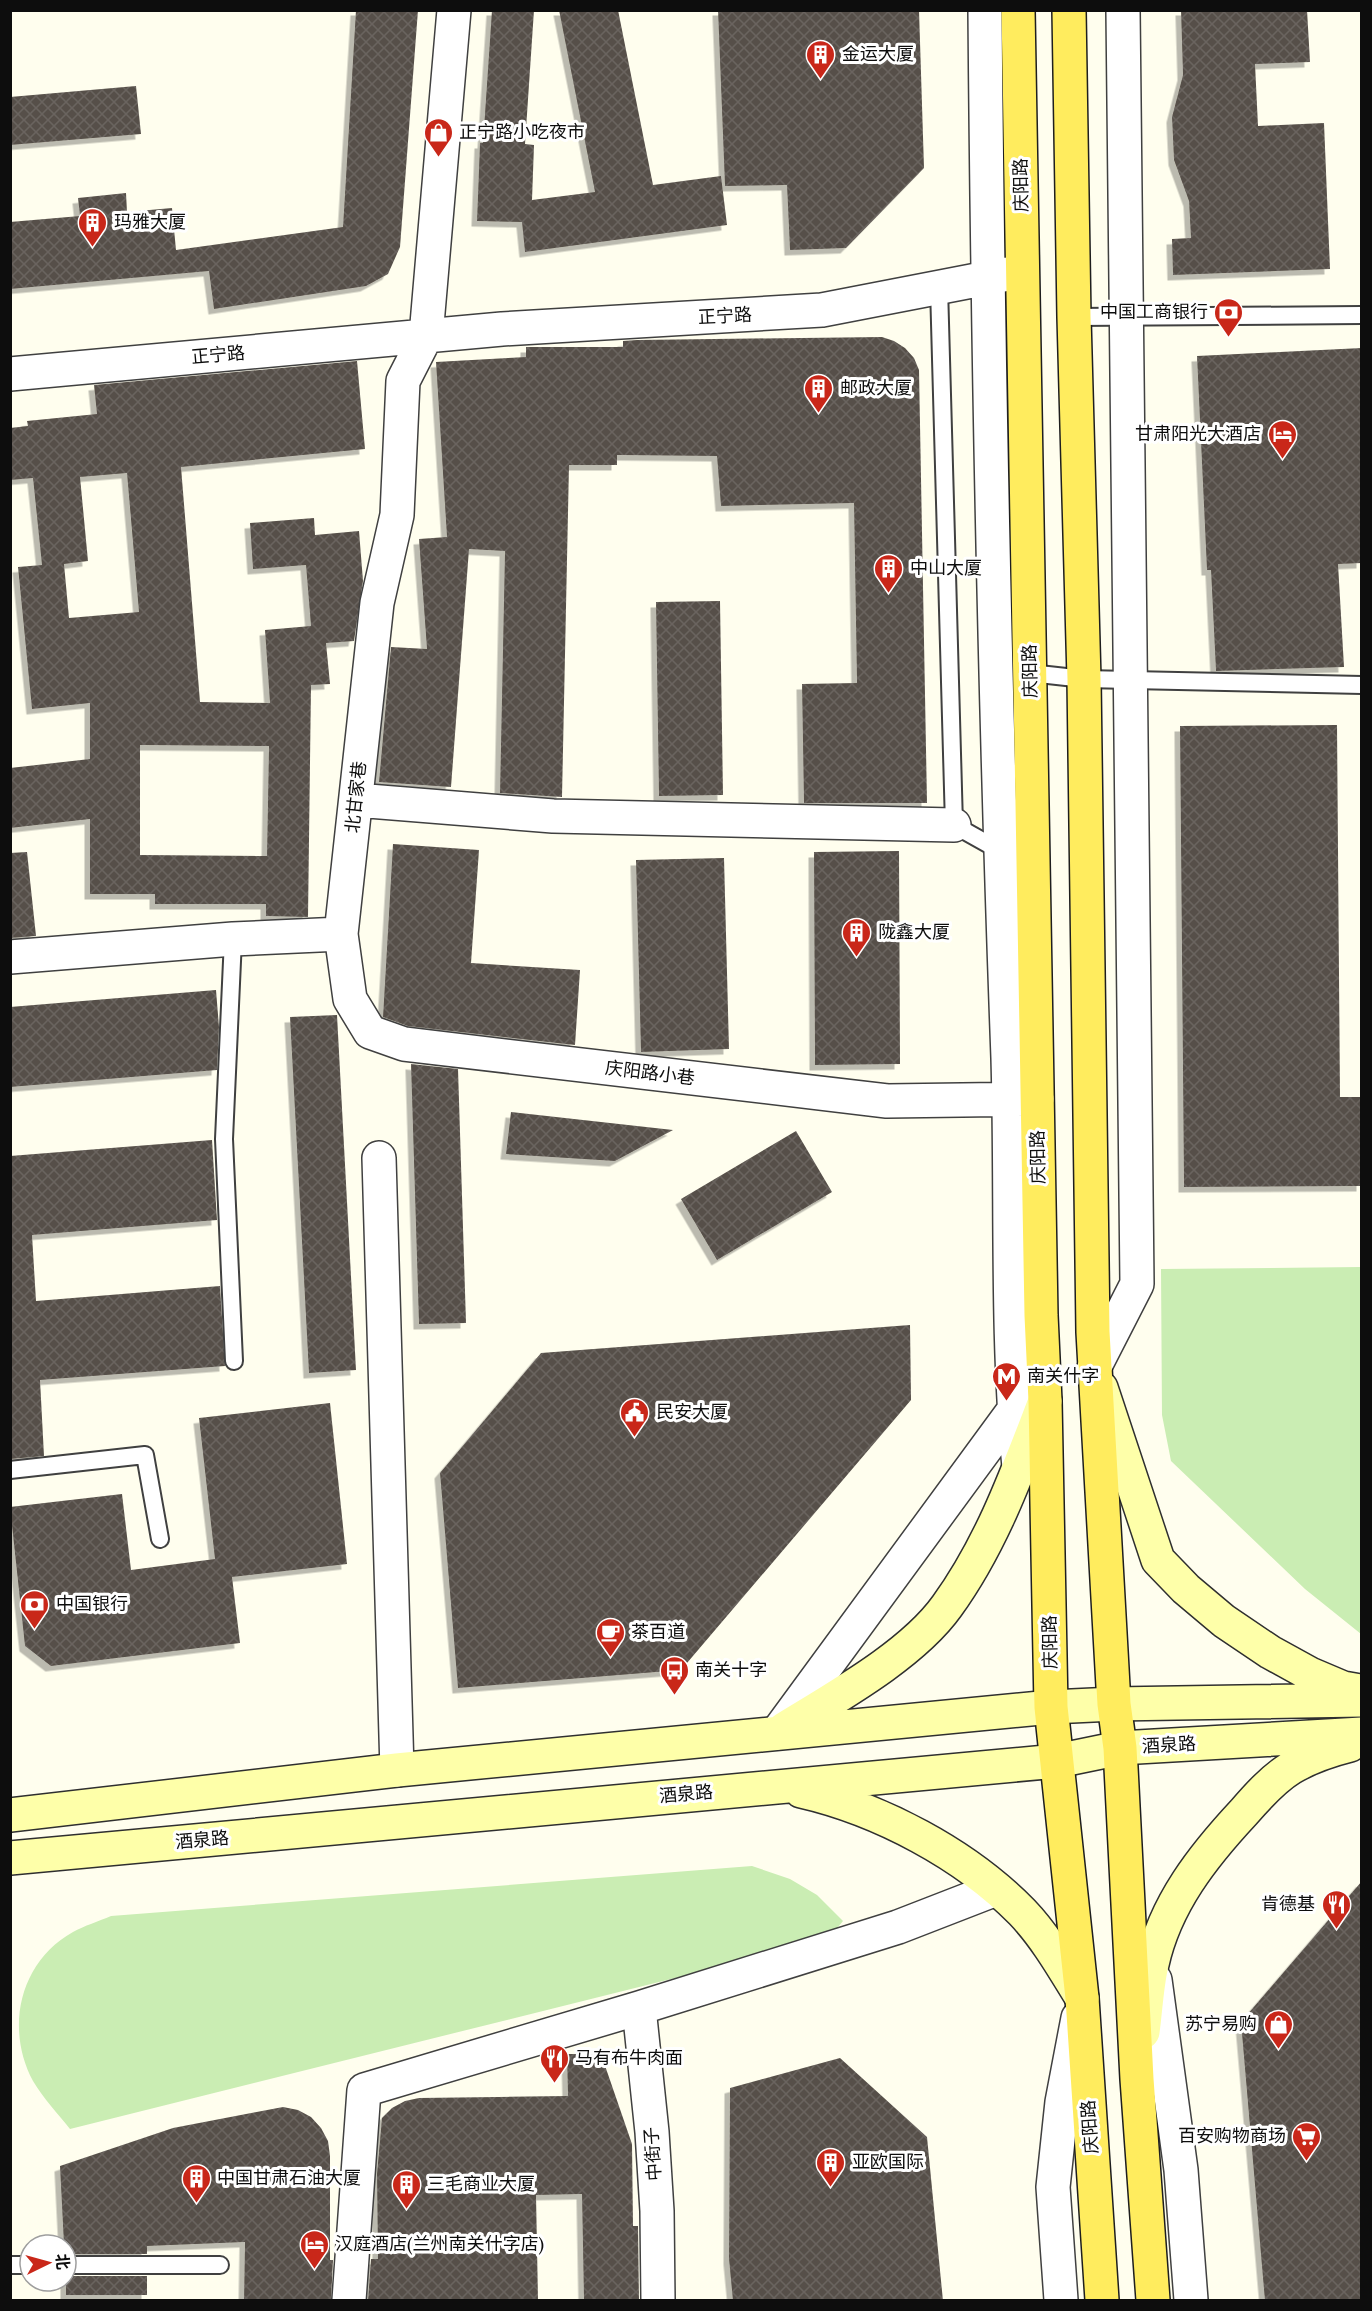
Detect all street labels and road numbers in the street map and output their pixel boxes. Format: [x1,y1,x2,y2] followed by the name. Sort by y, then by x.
[1009,158,1032,212] street label: 庆阳路
[697,303,753,328] street label: 正宁路
[190,341,246,368] street label: 正宁路
[1018,644,1041,698] street label: 庆阳路
[340,760,371,834] street label: 北甘家巷
[604,1056,696,1089] street label: 庆阳路小巷
[1026,1130,1049,1184] street label: 庆阳路
[1038,1615,1061,1669] street label: 庆阳路
[1141,1732,1197,1757] street label: 酒泉路
[658,1780,714,1807] street label: 酒泉路
[174,1826,230,1853] street label: 酒泉路
[1076,2099,1103,2155] street label: 庆阳路
[639,2126,666,2182] street label: 中街子

